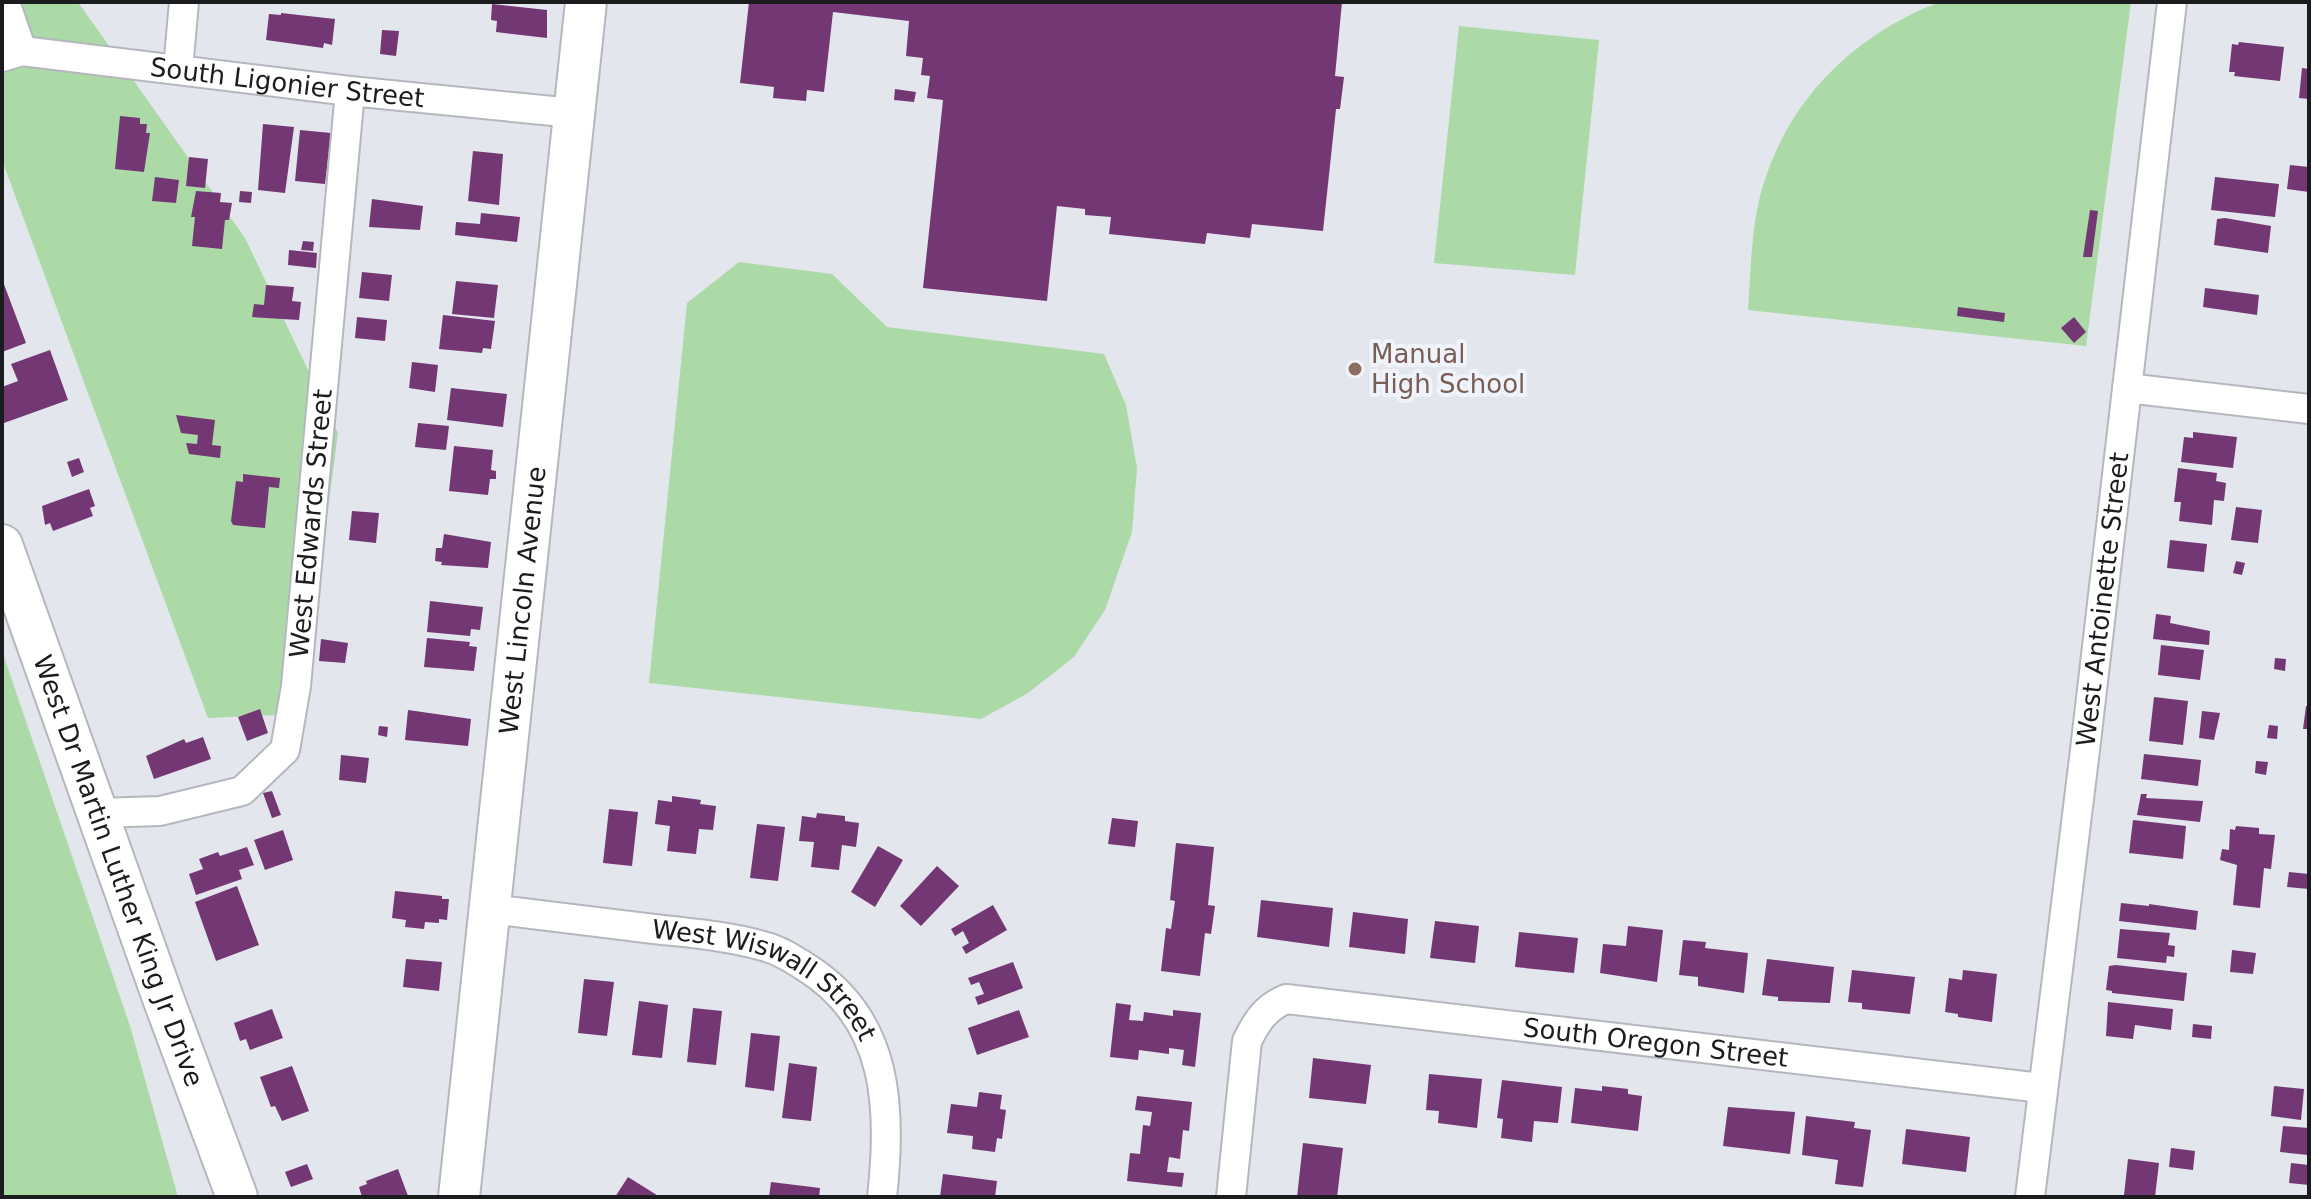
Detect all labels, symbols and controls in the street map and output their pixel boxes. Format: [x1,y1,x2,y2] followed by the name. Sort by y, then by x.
[148,52,426,113] street label: South Ligonier Street
[1371,339,1525,399] place label: Manual High School
[1346,360,1364,378] marker: Manual High School
[284,388,338,659] street label: West Edwards Street
[2071,451,2135,748] street label: West Antoinette Street
[493,465,552,736] street label: West Lincoln Avenue
[27,651,210,1091] street label: West Dr Martin Luther King Jr Drive
[651,914,882,1045] street label: West Wiswall Street
[1522,1012,1790,1073] street label: South Oregon Street

